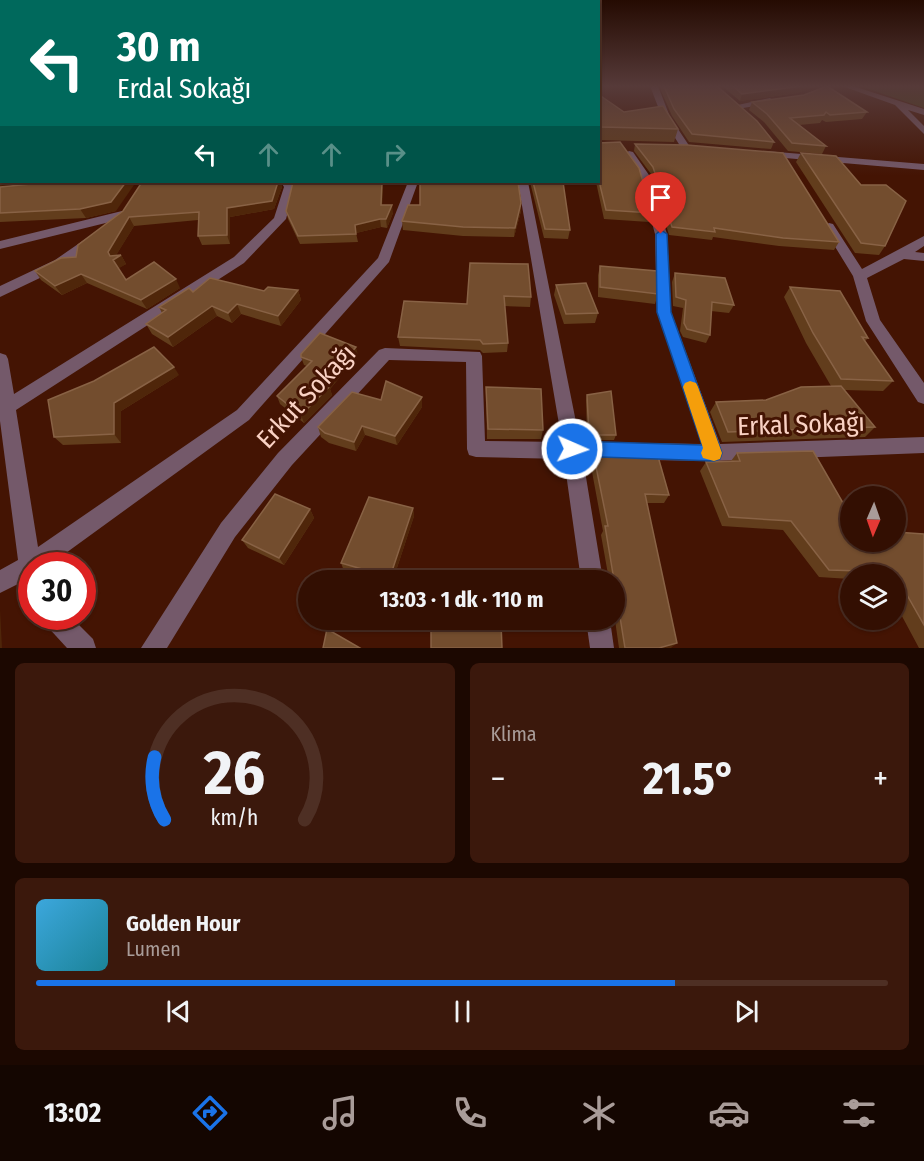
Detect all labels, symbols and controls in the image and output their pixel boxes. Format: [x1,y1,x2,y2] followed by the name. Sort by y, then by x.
[117,22,201,72] text: 30 m
[18,24,96,102] icon: left
[117,73,251,105] text: Erdal Sokağı
[189,138,222,171] icon: left
[252,138,285,171] icon: ahead
[315,138,348,171] icon: ahead
[378,138,411,171] icon: right
[635,172,686,234] pin
[644,181,677,214] icon: arrive
[250,338,362,455] street label: Erkut Sokağı
[737,407,865,442] street label: Erkal Sokağı
[540,417,604,481] position arrow
[840,486,906,552] north arrow
[840,486,906,630] map controls
[18,552,96,630] speed limit sign: 30
[840,564,906,630] button: layers
[380,586,544,613] text: 13:03 · 1 dk · 110 m
[491,722,537,746] text: Klima
[203,736,266,811] text: 26
[643,752,735,806] text: 21.5°
[491,759,505,799] text: −
[873,759,888,799] text: +
[211,805,259,831] text: km/h
[126,910,240,937] text: Golden Hour
[126,937,181,961] text: Lumen
[162,995,195,1028] icon: previous
[446,995,479,1028] icon: pause
[730,995,763,1028] icon: next
[189,1092,231,1134] icon: directions
[319,1092,361,1134] icon: music
[449,1092,491,1134] icon: phone
[578,1092,620,1134] icon: climate
[708,1092,750,1134] icon: car
[838,1092,880,1134] icon: filters
[44,1097,101,1129] text: 13:02

